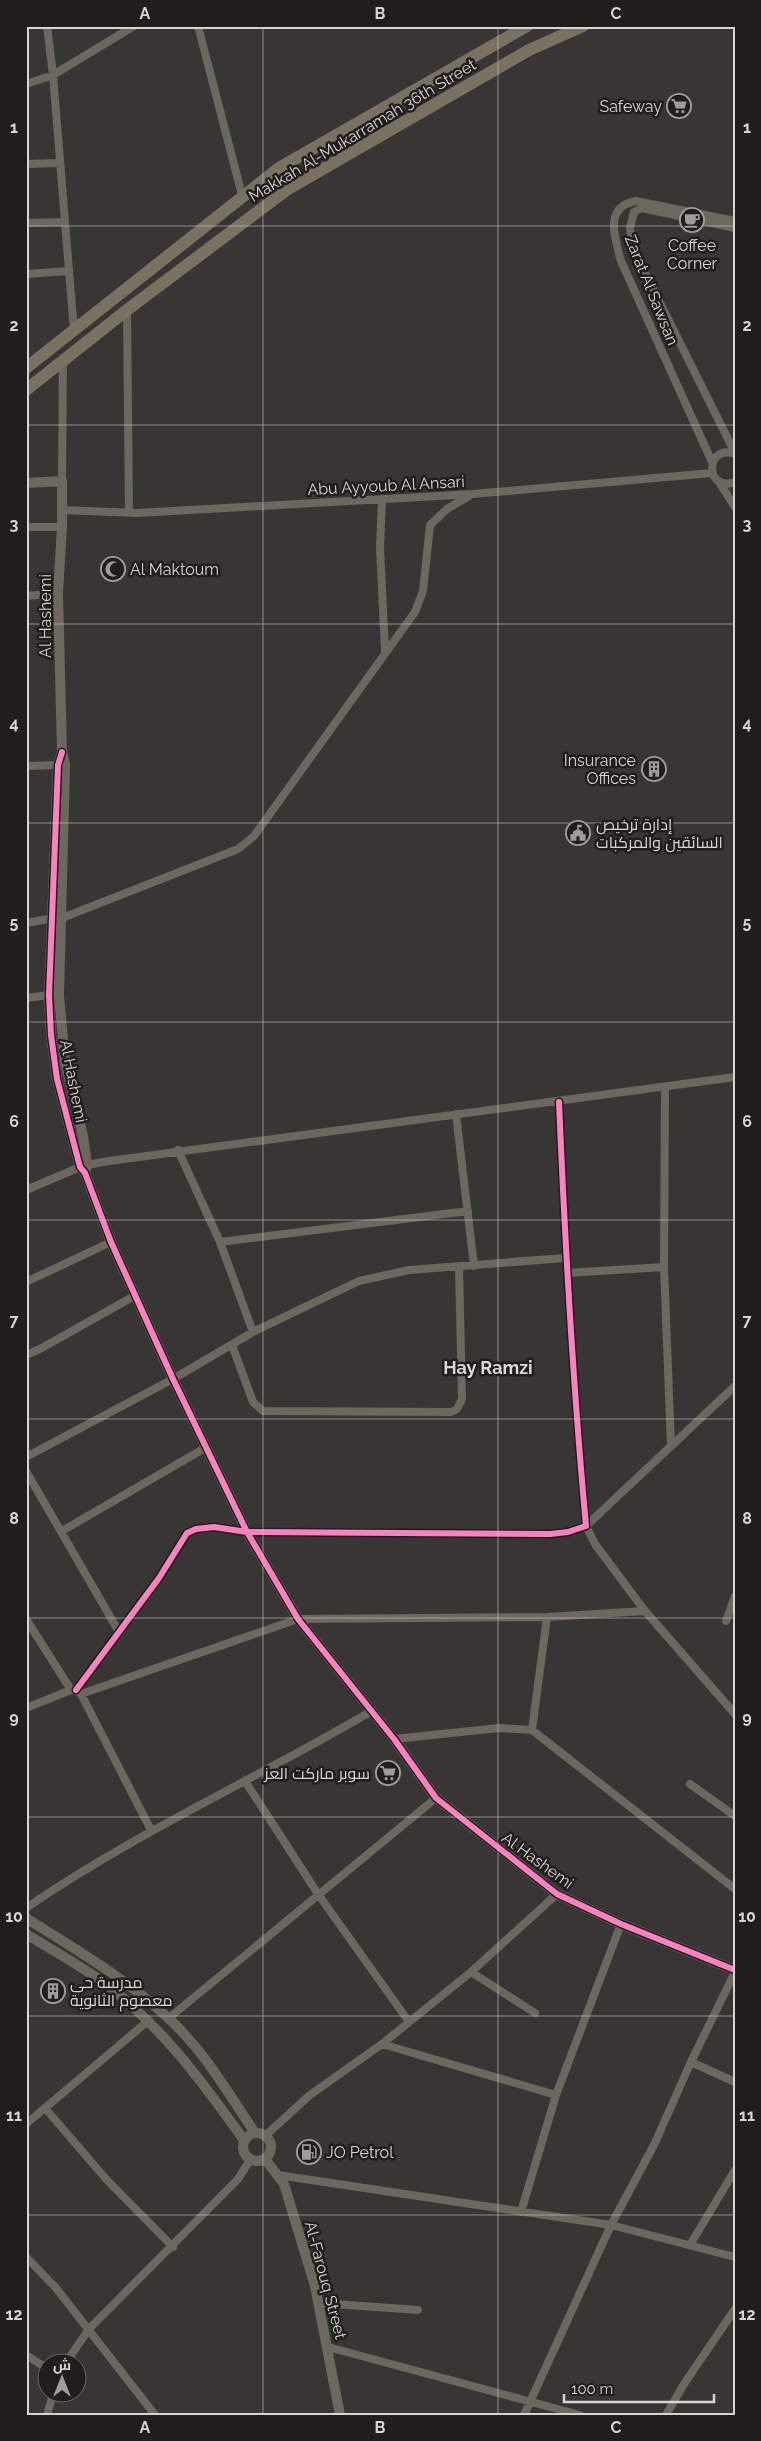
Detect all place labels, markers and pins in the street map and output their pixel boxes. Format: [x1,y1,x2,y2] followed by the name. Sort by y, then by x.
[666,93,692,119] supermarket icon: Safeway
[600,97,662,116] place label: Safeway
[679,207,705,233] cafe icon: Coffee Corner
[667,236,718,273] place label: Coffee Corner
[100,556,126,582] mosque icon: Al Maktoum
[130,560,219,579] place label: Al Maktoum
[564,751,636,788] place label: Insurance Offices
[641,756,667,782] building icon: Insurance Offices
[596,815,723,853] place label: إدارة ترخيص السائقين والمركبات
[565,820,591,846] public building icon: إدارة ترخيص السائقين والمركبات
[375,1760,401,1786] supermarket icon: سوبر ماركت العز
[263,1764,370,1783] place label: سوبر ماركت العز
[70,1973,173,2012] place label: مدرسة حي معصوم الثانوية
[40,1978,66,2004] building icon: مدرسة حي معصوم الثانوية
[296,2139,322,2165] fuel station icon: JO Petrol
[326,2143,394,2162] place label: JO Petrol

